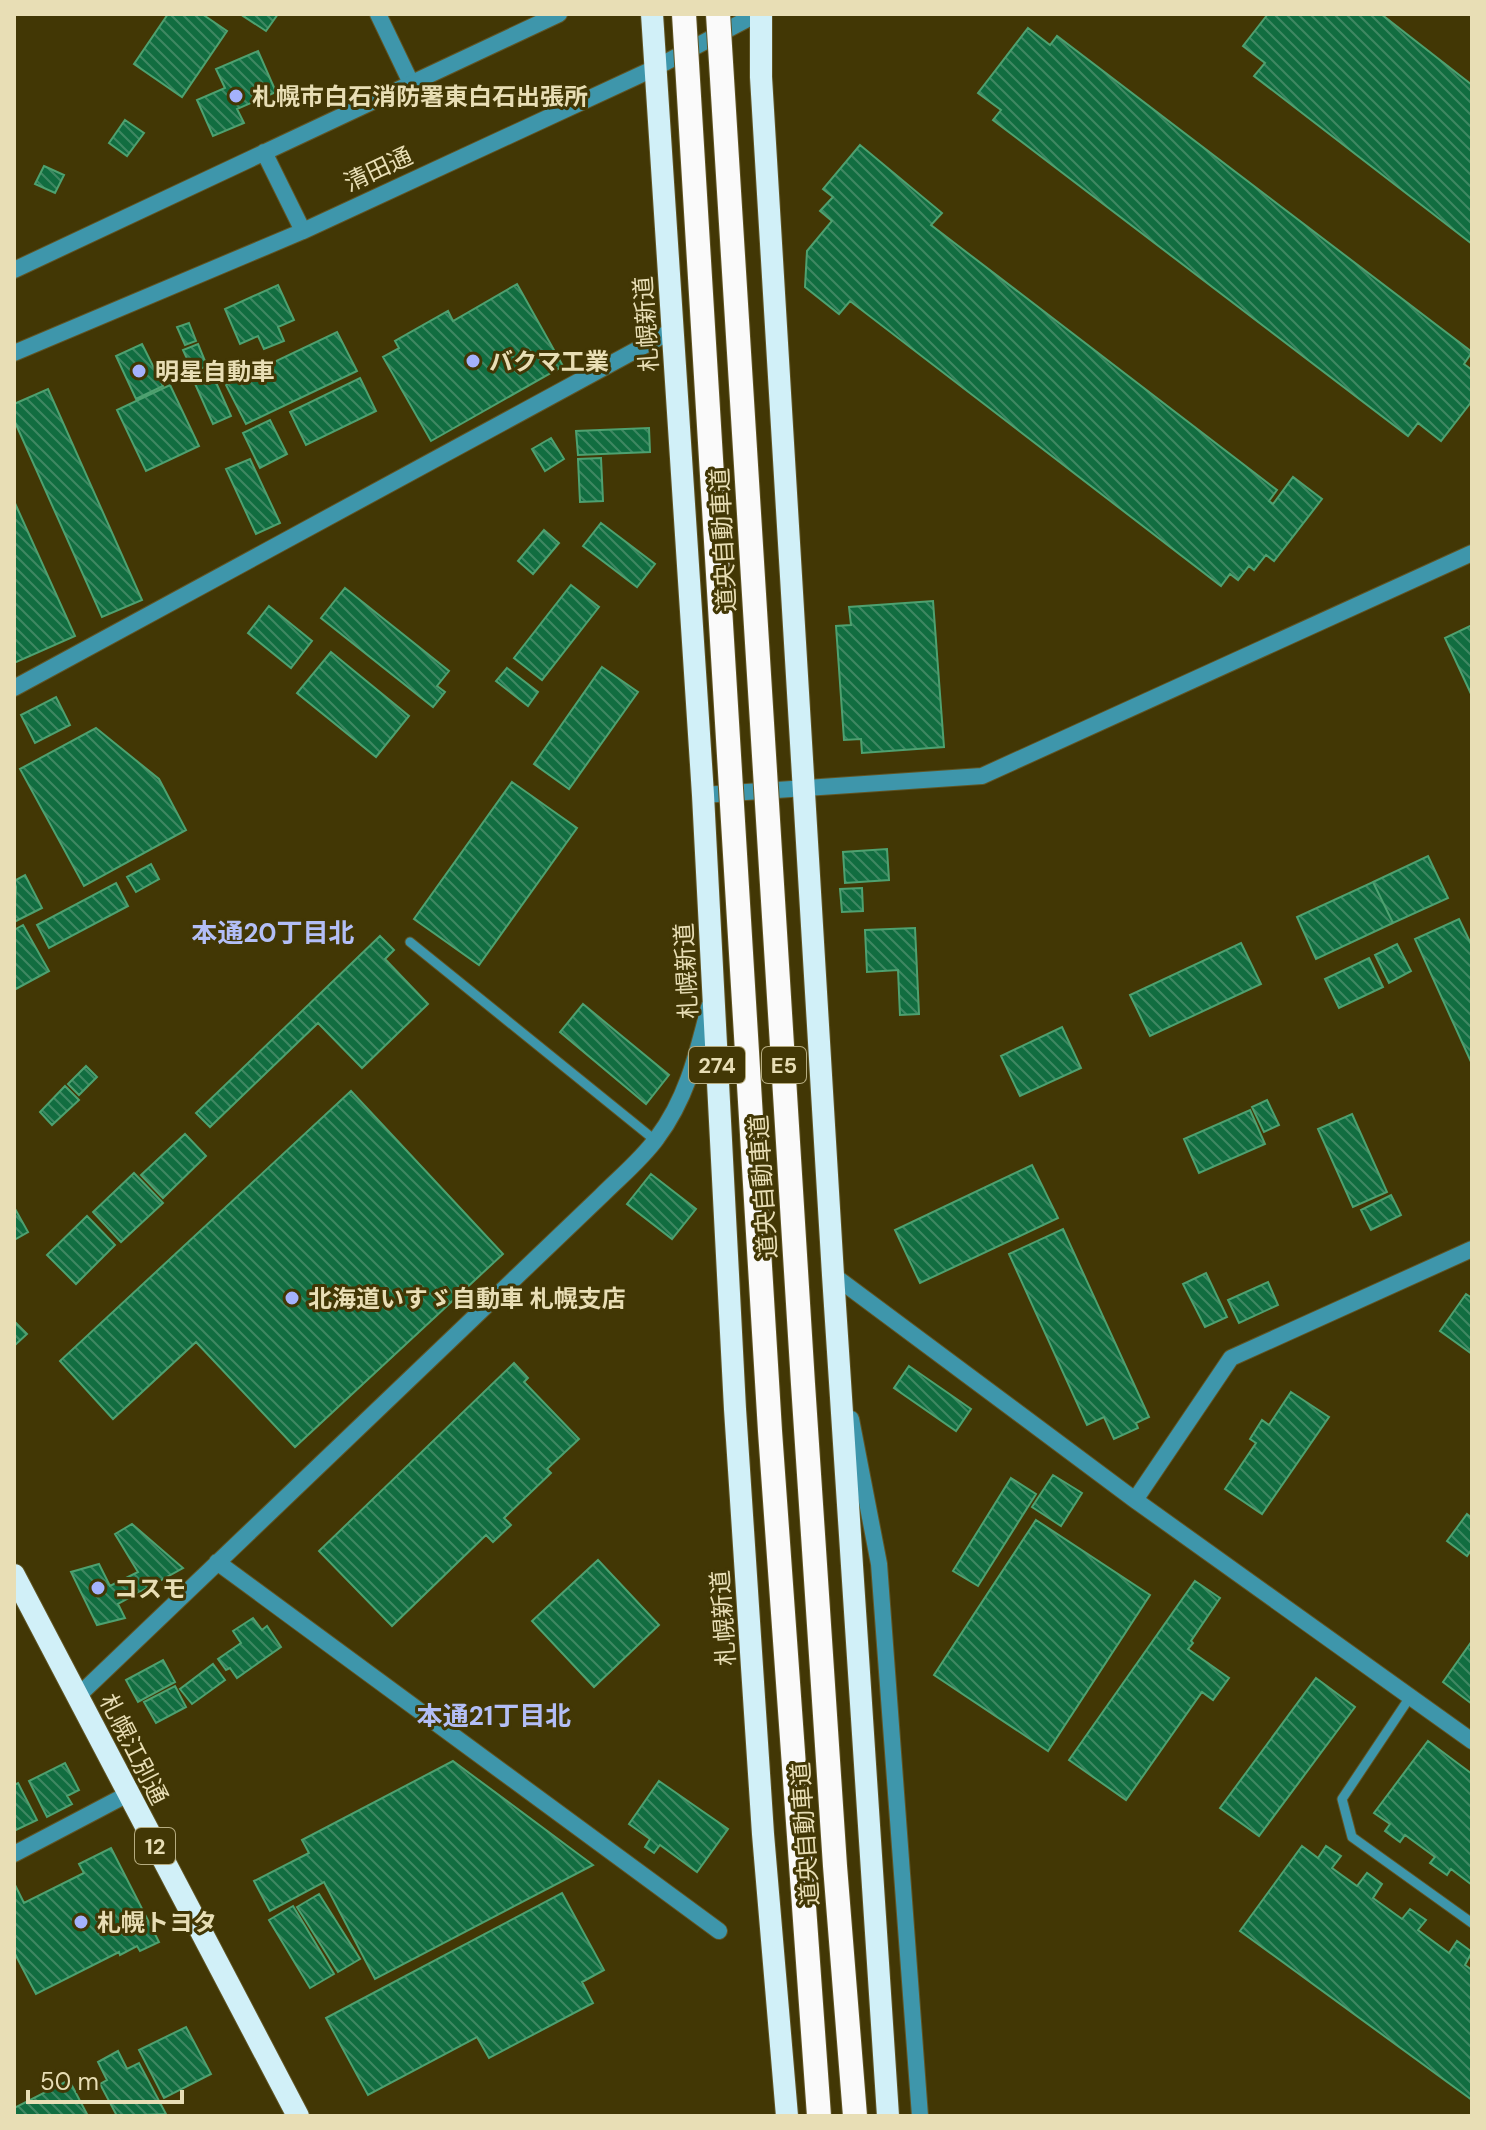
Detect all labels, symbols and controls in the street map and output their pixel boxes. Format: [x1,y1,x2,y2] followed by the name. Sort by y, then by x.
[252,81,588,112] place label: 札幌市白石消防署東白石出張所
[227,87,245,105] marker: 札幌市白石消防署東白石出張所
[339,140,417,198] street label: 清田通
[627,275,665,373] street label: 札幌新道
[489,346,609,377] place label: バクマ工業
[464,352,482,370] marker: バクマ工業
[155,356,275,387] place label: 明星自動車
[130,362,148,380] marker: 明星自動車
[704,467,742,613] street label: 道央自動車道
[191,916,355,950] district label: 本通20丁目北
[668,922,704,1020] street label: 札幌新道
[689,1047,745,1083] road number: 274
[762,1047,806,1083] road number: E5
[743,1114,783,1260] street label: 道央自動車道
[308,1283,626,1314] place label: 北海道いすゞ自動車 札幌支店
[283,1289,301,1307] marker: 北海道いすゞ自動車 札幌支店
[704,1569,742,1667] street label: 札幌新道
[114,1573,186,1604] place label: コスモ
[89,1579,107,1597] marker: コスモ
[93,1689,175,1809] street label: 札幌江別通
[417,1699,571,1733] district label: 本通21丁目北
[785,1761,825,1907] street label: 道央自動車道
[135,1828,175,1864] road number: 12
[97,1907,217,1938] place label: 札幌トヨタ
[72,1913,90,1931] marker: 札幌トヨタ
[28,2054,182,2104] scale bar
[40,2066,99,2097] text: 50 m

